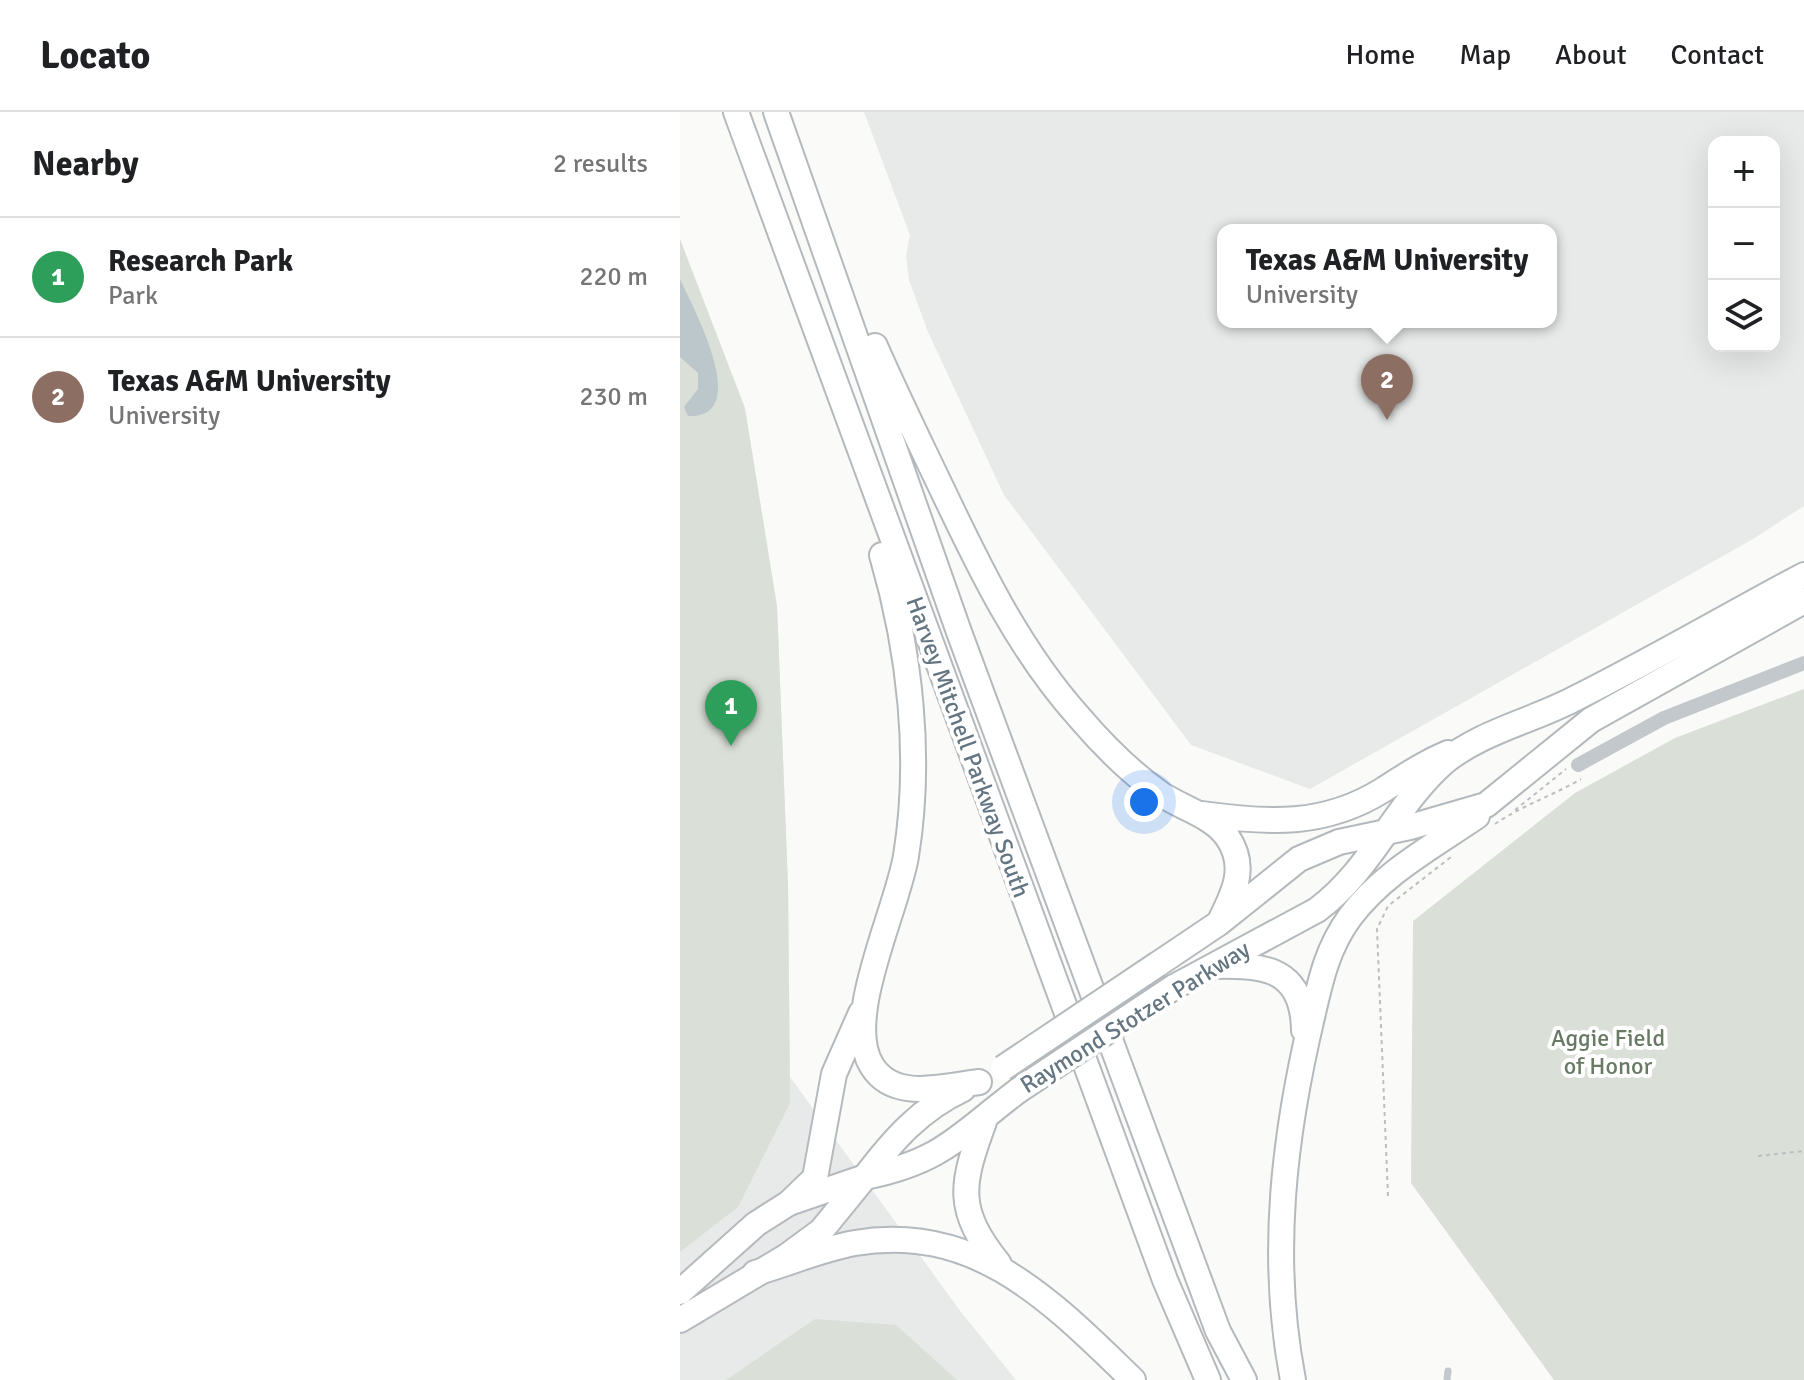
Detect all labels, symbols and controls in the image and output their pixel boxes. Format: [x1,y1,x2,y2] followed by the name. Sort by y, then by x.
[40,32,150,79] text: Locato
[1346,38,1415,72] text: Home
[1459,38,1511,72] text: Map
[1555,38,1627,72] text: About
[1671,38,1764,72] text: Contact
[1708,136,1780,352] map controls
[1708,136,1780,208] button: +
[32,143,139,185] text: Nearby
[553,148,648,180] text: 2 results
[1708,208,1780,280] button: −
[1217,224,1557,328] popup
[1246,242,1528,279] text: Texas A&M University
[108,243,293,280] text: Research Park
[51,261,65,293] text: 1
[579,261,648,293] text: 220 m
[1246,279,1358,311] text: University
[108,280,158,312] text: Park
[1708,280,1780,352] button: layers
[1361,354,1413,420] pin: 2
[108,363,391,400] text: Texas A&M University
[51,381,65,413] text: 2
[579,381,648,413] text: 230 m
[108,400,220,432] text: University
[899,592,1037,902] street label: Harvey Mitchell Parkway South
[705,680,757,746] pin: 1
[1124,782,1164,822] your location
[1015,934,1255,1100] street label: Raymond Stotzer Parkway
[1551,1023,1665,1081] park label: Aggie Field of Honor

